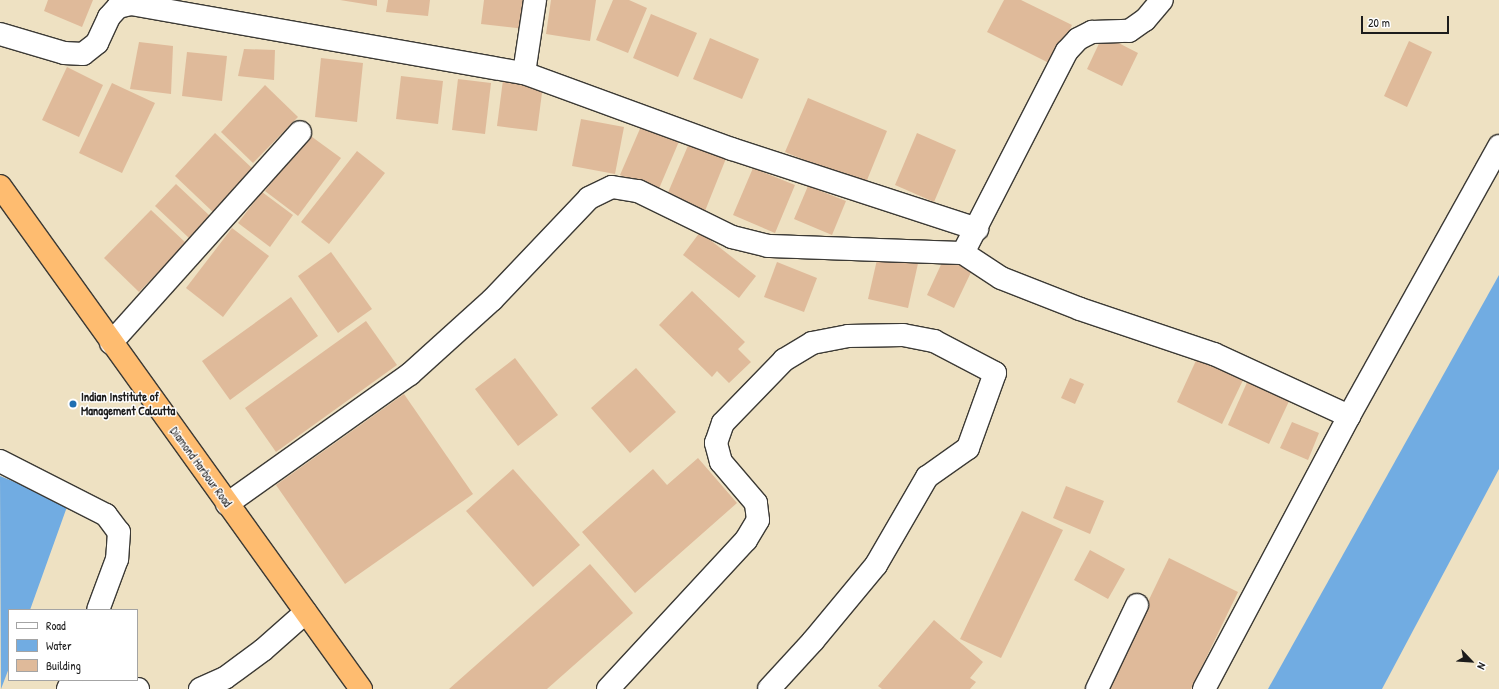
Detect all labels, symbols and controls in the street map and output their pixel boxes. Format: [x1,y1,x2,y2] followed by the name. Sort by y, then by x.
[1363,8,1451,34] scale bar
[1368,14,1390,31] text: 20 m
[81,390,175,418] place label: Indian Institute of Management Calcutta
[68,399,78,409] marker: Indian Institute of Management Calcutta
[167,424,235,510] street label: Diamond Harbour Road
[8,609,138,681] legend
[46,617,66,634] text: Road
[46,637,72,654] text: Water
[1451,641,1491,681] north arrow
[46,657,81,674] text: Building
[1474,660,1489,672] text: N

